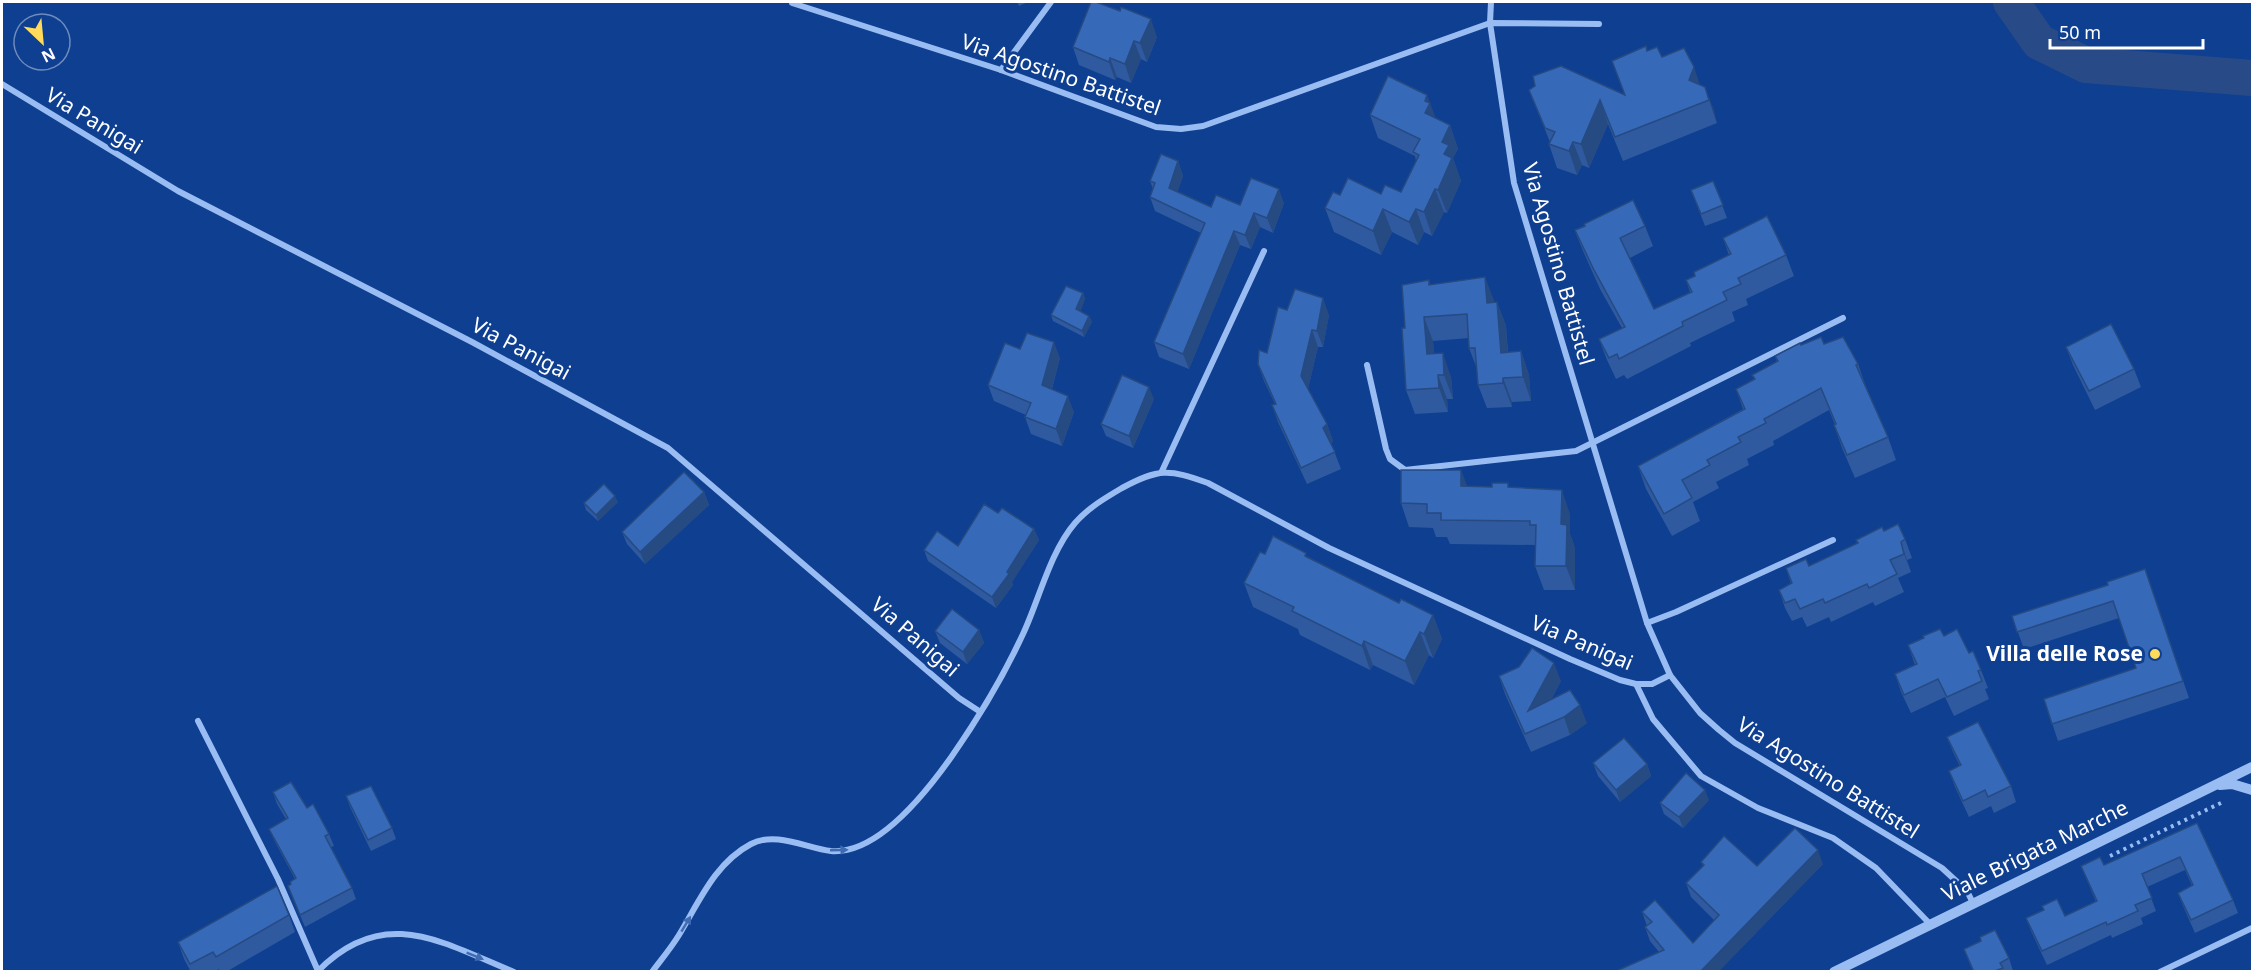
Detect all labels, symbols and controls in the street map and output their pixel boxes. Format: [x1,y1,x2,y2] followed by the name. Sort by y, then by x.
[12,12,72,72] north arrow
[2050,12,2203,50] scale bar
[2059,20,2101,44] text: 50 m
[958,27,1165,121] street label: Via Agostino Battistel
[38,43,59,68] text: N
[41,80,148,160] street label: Via Panigai
[1517,159,1601,368] street label: Via Agostino Battistel
[467,310,576,386] street label: Via Panigai
[866,590,966,682] street label: Via Panigai
[1527,608,1638,676] street label: Via Panigai
[1986,639,2143,667] place label: Villa delle Rose
[2148,647,2162,661] marker: Villa delle Rose
[1732,710,1925,845] street label: Via Agostino Battistel
[1937,793,2132,907] street label: Viale Brigata Marche
[830,845,849,854] one-way arrow
[680,916,691,932] one-way arrow
[466,951,484,961] one-way arrow

